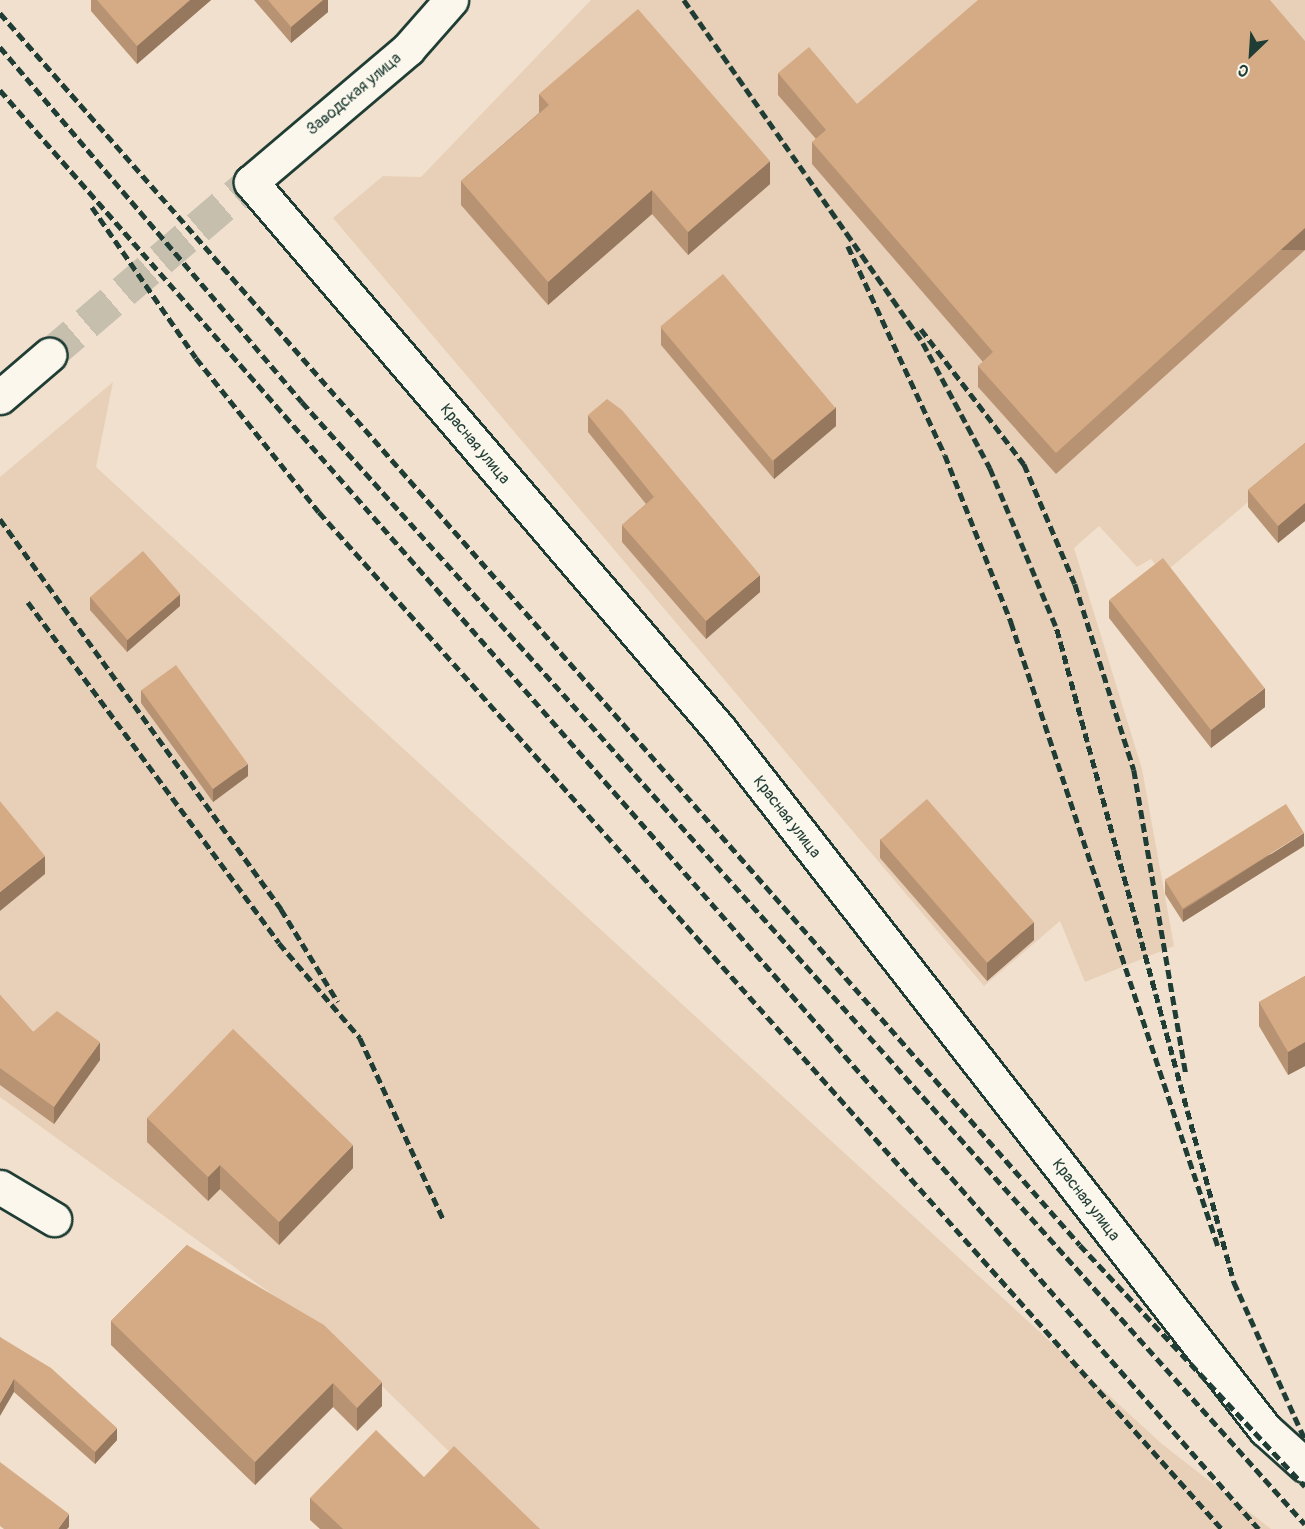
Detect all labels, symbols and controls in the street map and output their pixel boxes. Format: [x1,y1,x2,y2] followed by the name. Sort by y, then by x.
[1221,24,1281,84] north arrow
[303,49,405,139] street label: Заводская улица
[1235,59,1252,81] text: С
[436,400,514,488] street label: Красная улица
[749,772,825,862] street label: Красная улица
[1048,1155,1124,1245] street label: Красная улица

